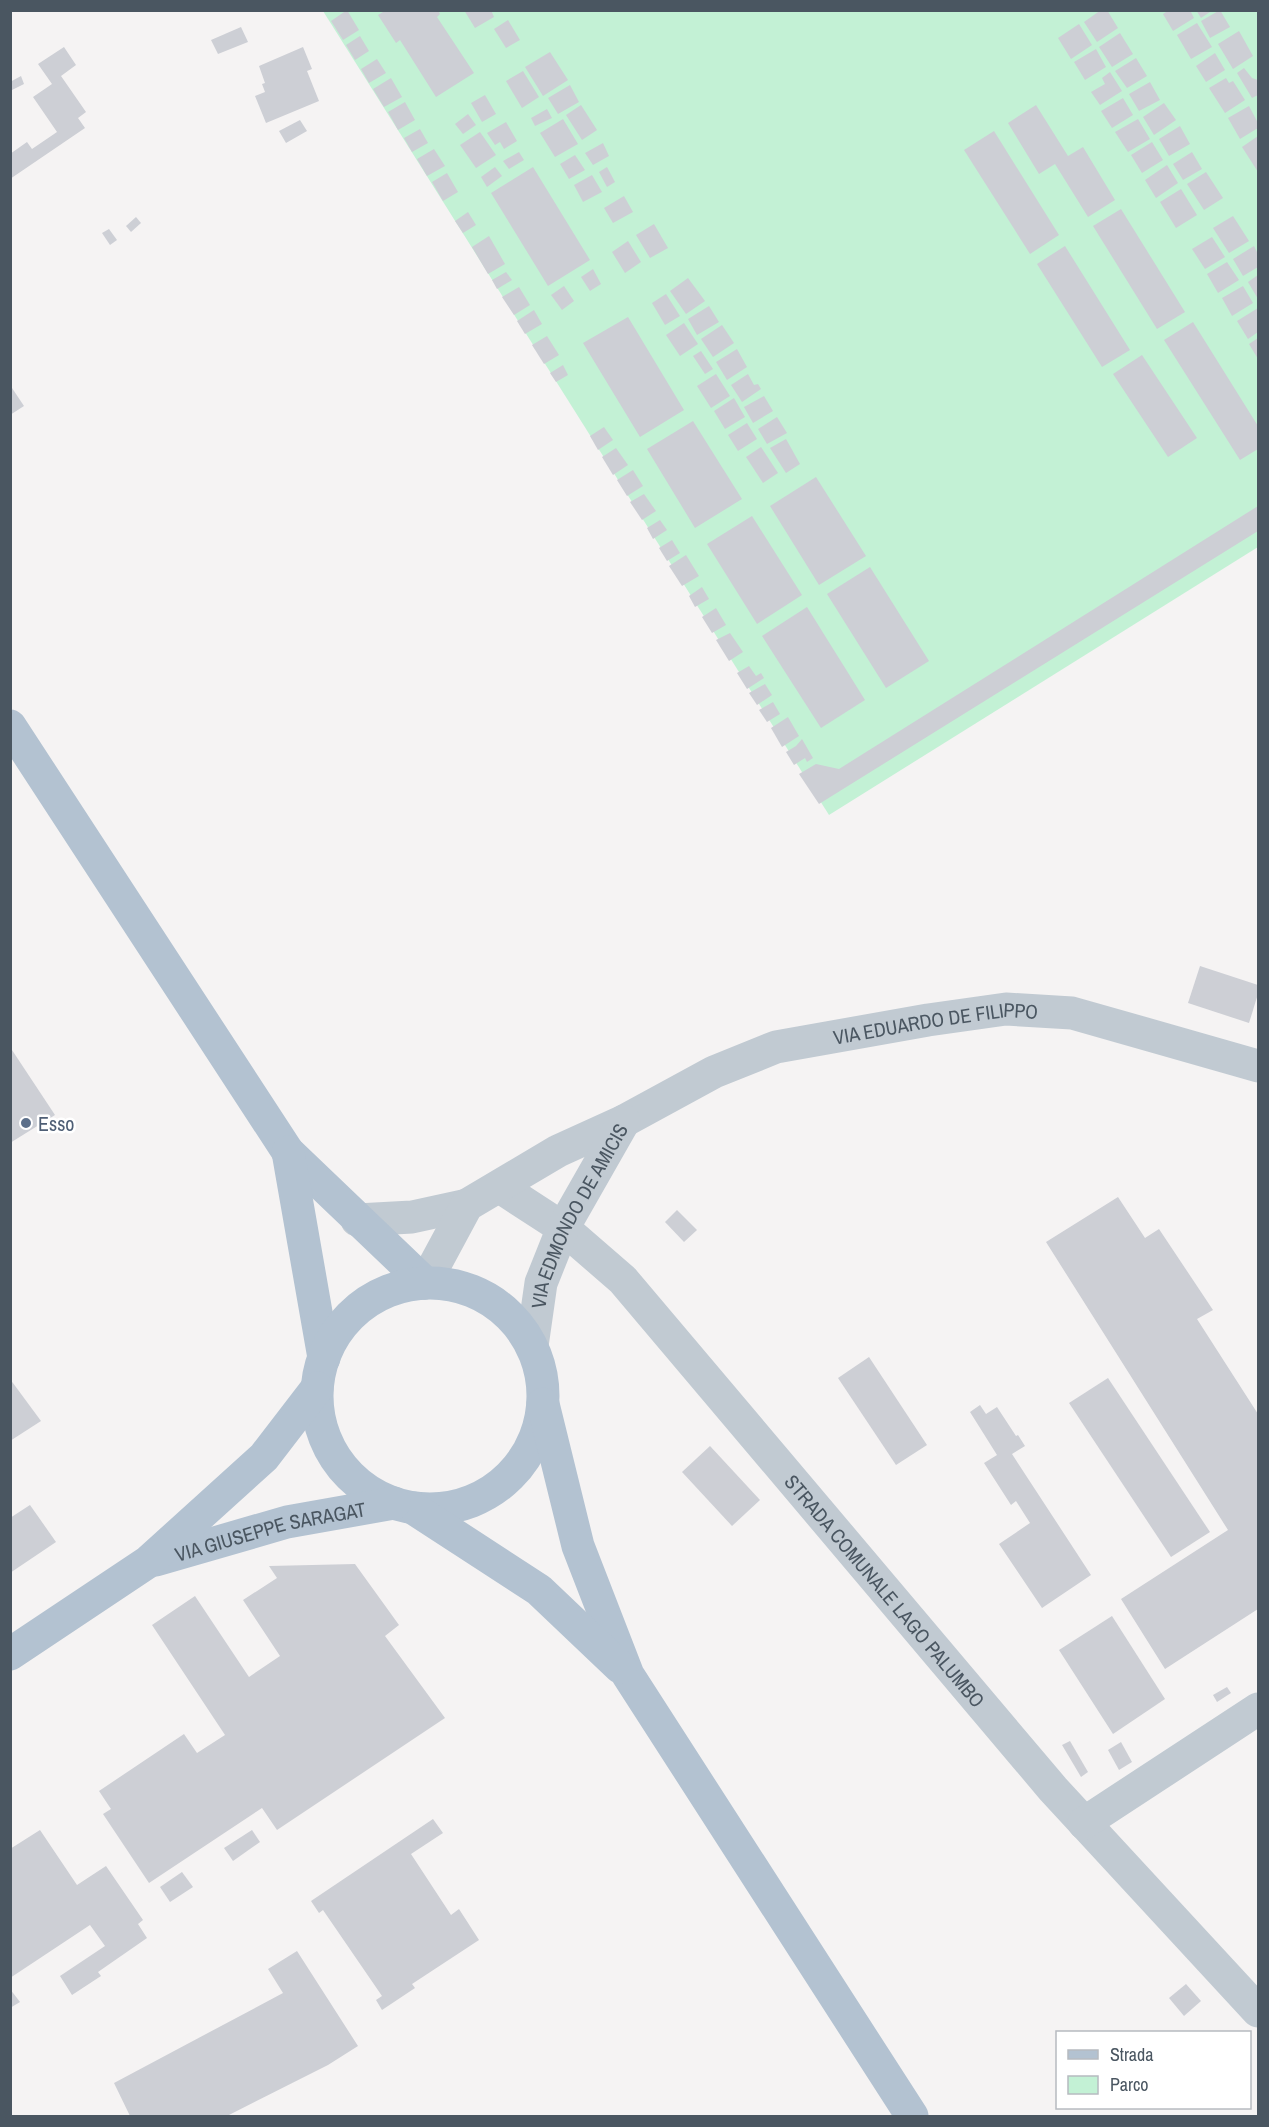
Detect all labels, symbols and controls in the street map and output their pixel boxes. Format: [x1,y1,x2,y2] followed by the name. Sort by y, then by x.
[831,995,1039,1050] street label: VIA EDUARDO DE FILIPPO
[38,1110,74,1137] place label: Esso
[19,1116,33,1130] marker: Esso
[524,1118,634,1310] street label: VIA EDMONDO DE AMICIS
[779,1468,991,1713] street label: STRADA COMUNALE LAGO PALUMBO
[172,1495,368,1567] street label: VIA GIUSEPPE SARAGAT
[1056,2031,1251,2109] legend
[1110,2042,1154,2067] text: Strada
[1110,2072,1149,2097] text: Parco

